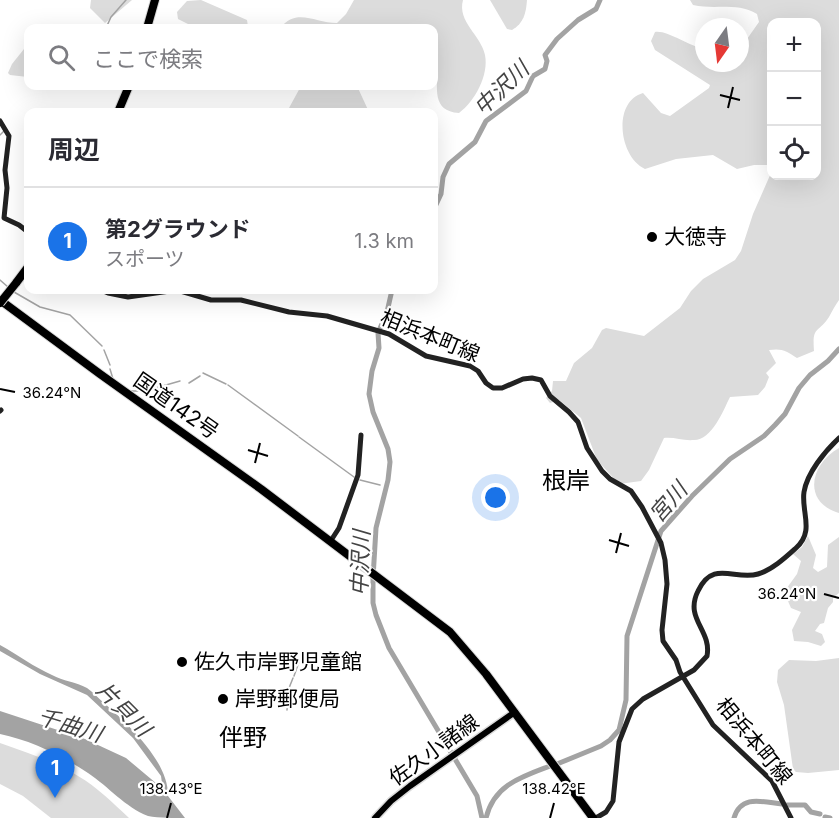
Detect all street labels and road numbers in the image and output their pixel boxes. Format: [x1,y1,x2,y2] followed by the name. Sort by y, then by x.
[377,304,484,367] street label: 相浜本町線
[129,367,224,444] street label: 国道142号
[711,692,798,789] street label: 相浜本町線
[384,709,484,791] street label: 佐久小諸線

